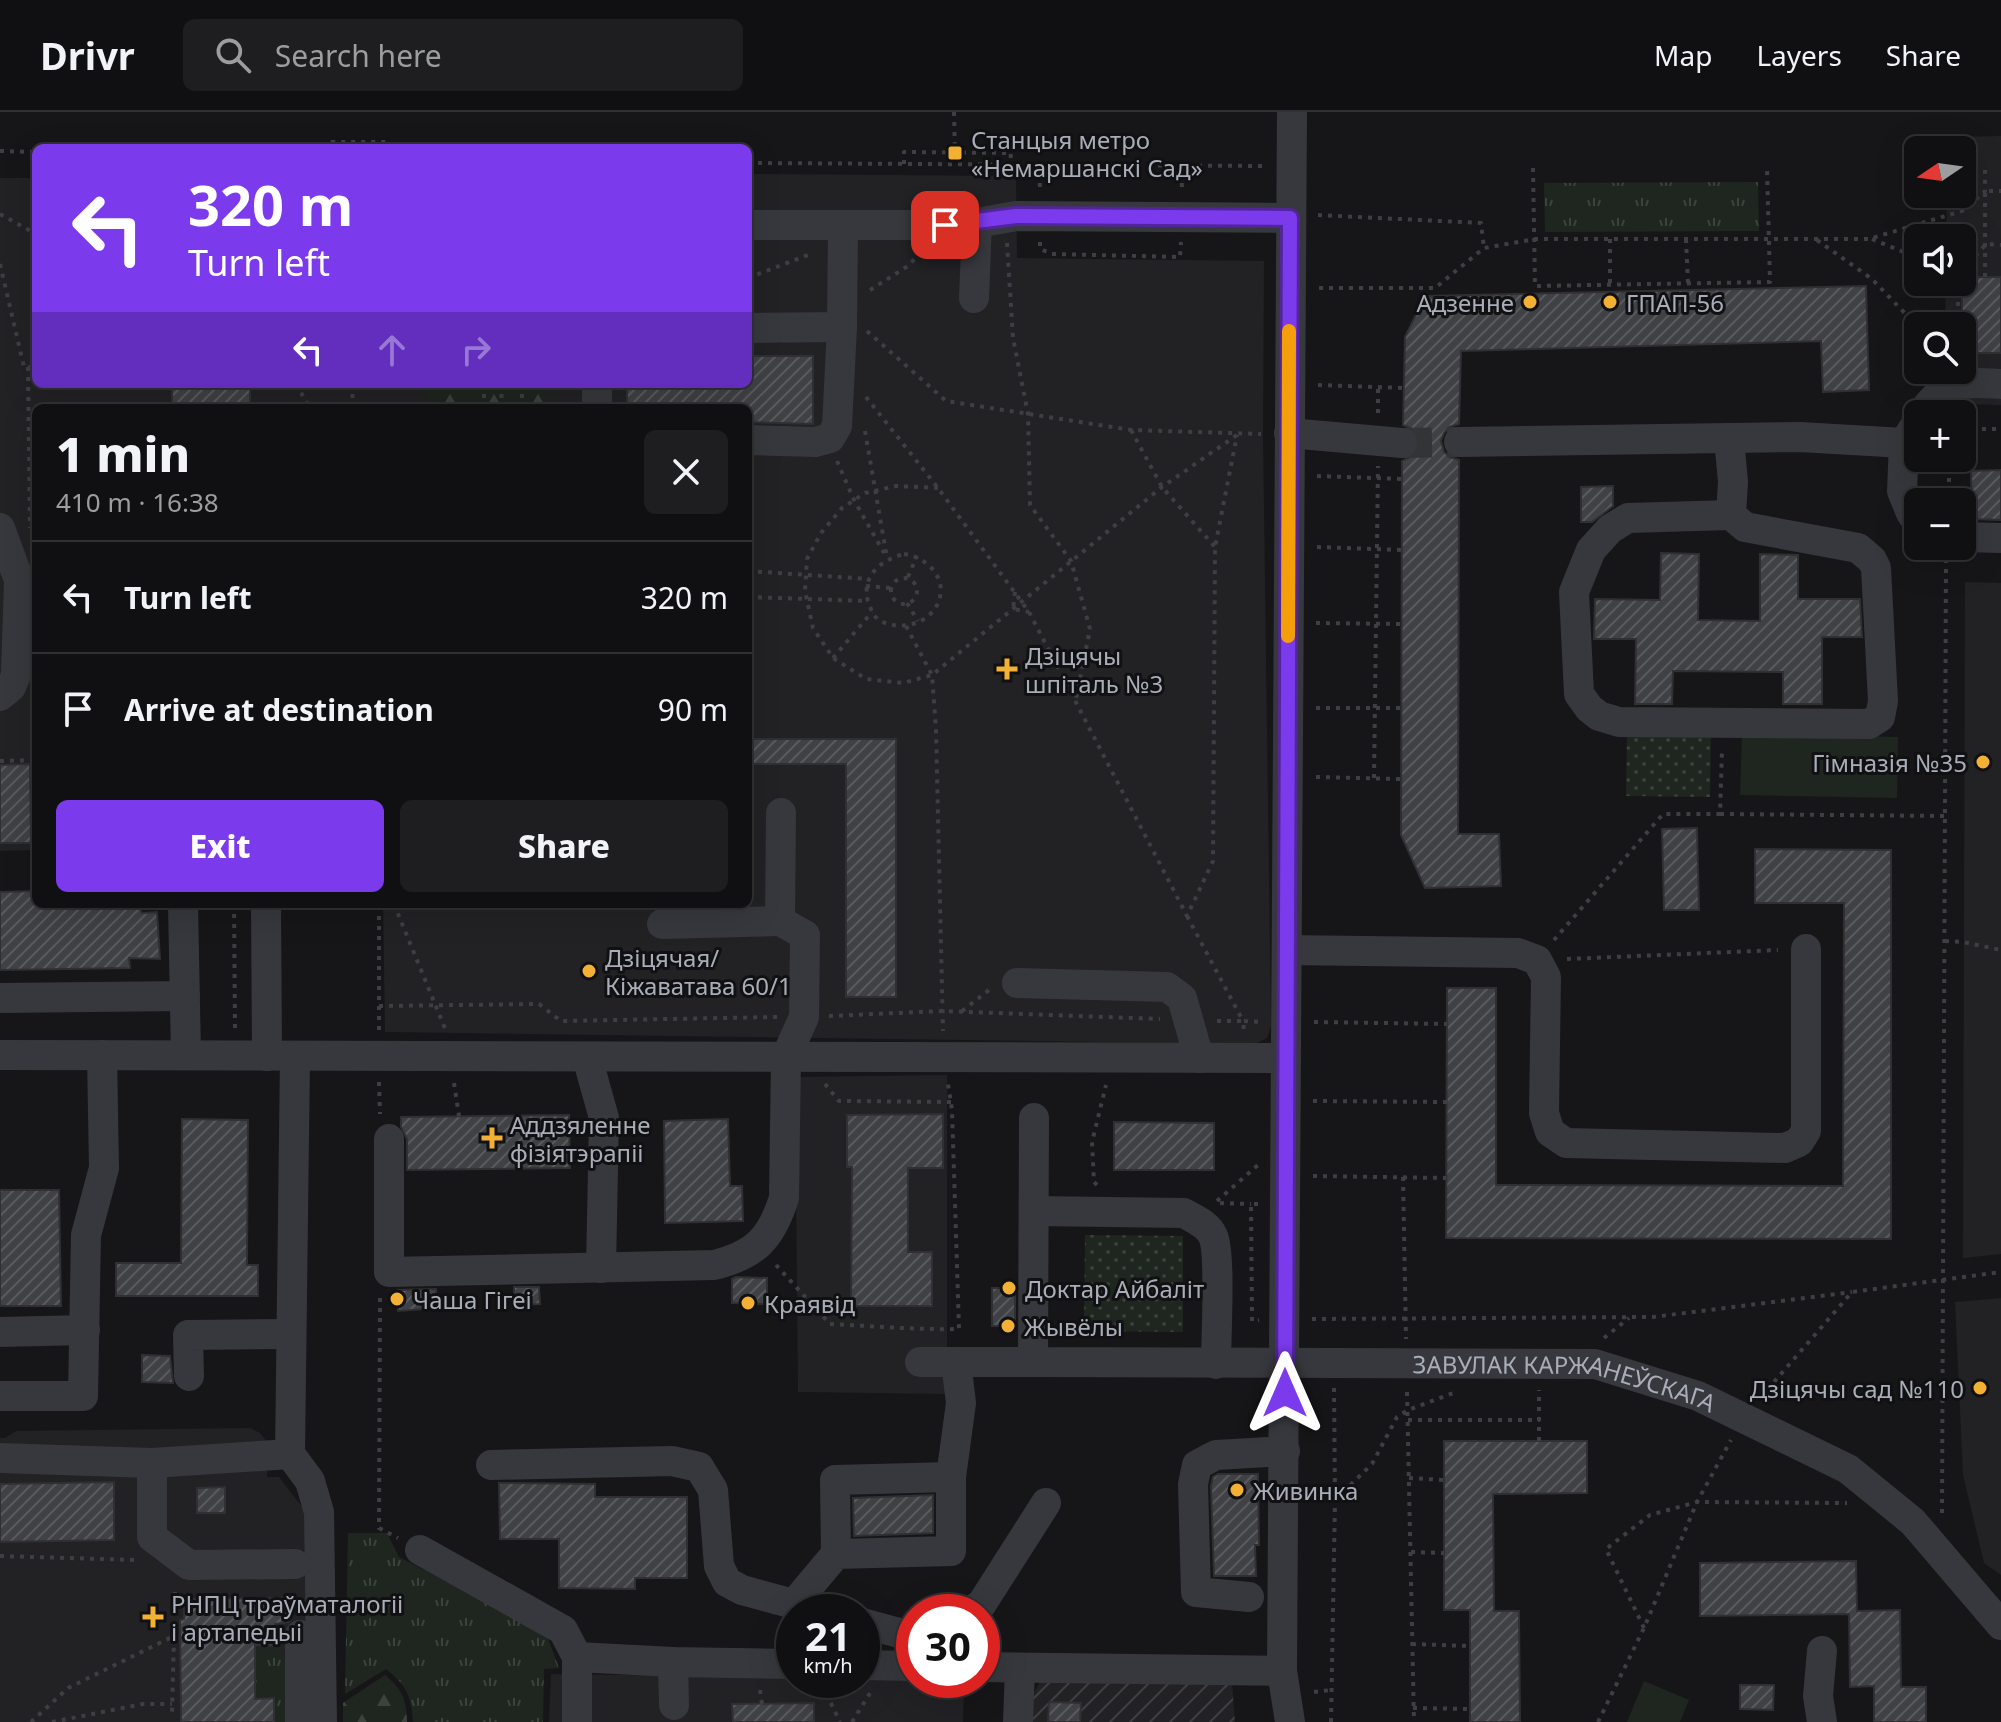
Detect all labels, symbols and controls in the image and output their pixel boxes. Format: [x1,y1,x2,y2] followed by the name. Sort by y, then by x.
[183,19,743,91] search box
[40,29,135,81] text: Drivr
[211,33,255,77] icon: search
[275,35,442,76] text: Search here
[1654,36,1712,74] text: Map
[1756,36,1842,74] text: Layers
[1886,36,1961,74] text: Share
[971,123,1203,184] place label: Станцыя метро «Немаршанскі Сад»
[1904,136,1976,208] north arrow
[1904,136,1976,560] map controls
[946,144,964,162] marker: Станцыя метро «Немаршанскі Сад»
[188,166,353,242] text: 320 m
[56,176,160,280] icon: left
[911,191,979,259] pin
[923,203,967,247] icon: arrive
[1904,224,1976,296] button: sound
[188,238,330,287] text: Turn left
[1416,286,1514,319] place label: Адзенне
[1626,286,1724,319] place label: ГПАП-56
[1521,293,1539,311] marker: Адзенне
[1601,293,1619,311] marker: ГПАП-56
[1904,312,1976,384] button: search
[286,328,330,372] icon: left
[370,328,414,372] icon: ahead
[454,328,498,372] icon: right
[1904,400,1976,472] button: +
[56,421,190,486] text: 1 min
[644,430,728,514] button: close
[56,484,219,520] text: 410 m · 16:38
[1904,488,1976,560] button: −
[56,575,100,619] icon: left
[124,577,252,618] text: Turn left
[641,577,728,618] text: 320 m
[1025,639,1163,700] place label: Дзіцячы шпіталь №3
[996,658,1018,680] marker: Дзіцячы шпіталь №3
[56,687,100,731] icon: arrive
[124,689,434,730] text: Arrive at destination
[658,689,728,730] text: 90 m
[1812,746,1967,779] place label: Гімназія №35
[1974,753,1992,771] marker: Гімназія №35
[56,800,384,892] button: Exit
[400,800,728,892] button: Share
[605,941,792,1002] place label: Дзіцячая/ Кіжаватава 60/1
[580,962,598,980] marker: Дзіцячая/ Кіжаватава 60/1
[510,1108,651,1169] place label: Аддзяленне фізіятэрапіі
[481,1127,503,1149] marker: Аддзяленне фізіятэрапіі
[1025,1272,1204,1305] place label: Доктар Айбаліт
[1000,1279,1018,1297] marker: Доктар Айбаліт
[413,1283,532,1316] place label: Чаша Гігеі
[764,1287,856,1320] place label: Краявід
[388,1290,406,1308] marker: Чаша Гігеі
[739,1294,757,1312] marker: Краявід
[1024,1310,1123,1343] place label: Жывёлы
[999,1317,1017,1335] marker: Жывёлы
[1413,1347,1722,1419] street label: ЗАВУЛАК КАРЖАНЕЎСКАГА
[1243,1351,1327,1435] position arrow
[1750,1372,1964,1405] place label: Дзіцячы сад №110
[1971,1379,1989,1397] marker: Дзіцячы сад №110
[1253,1474,1358,1507] place label: Живинка
[1228,1481,1246,1499] marker: Живинка
[171,1587,403,1648] place label: РНПЦ траўматалогіі і артапедыі
[896,1594,1000,1698] speed limit sign: 30
[142,1606,164,1628] marker: РНПЦ траўматалогіі і артапедыі
[805,1608,851,1663] text: 21
[803,1652,853,1679] text: km/h

